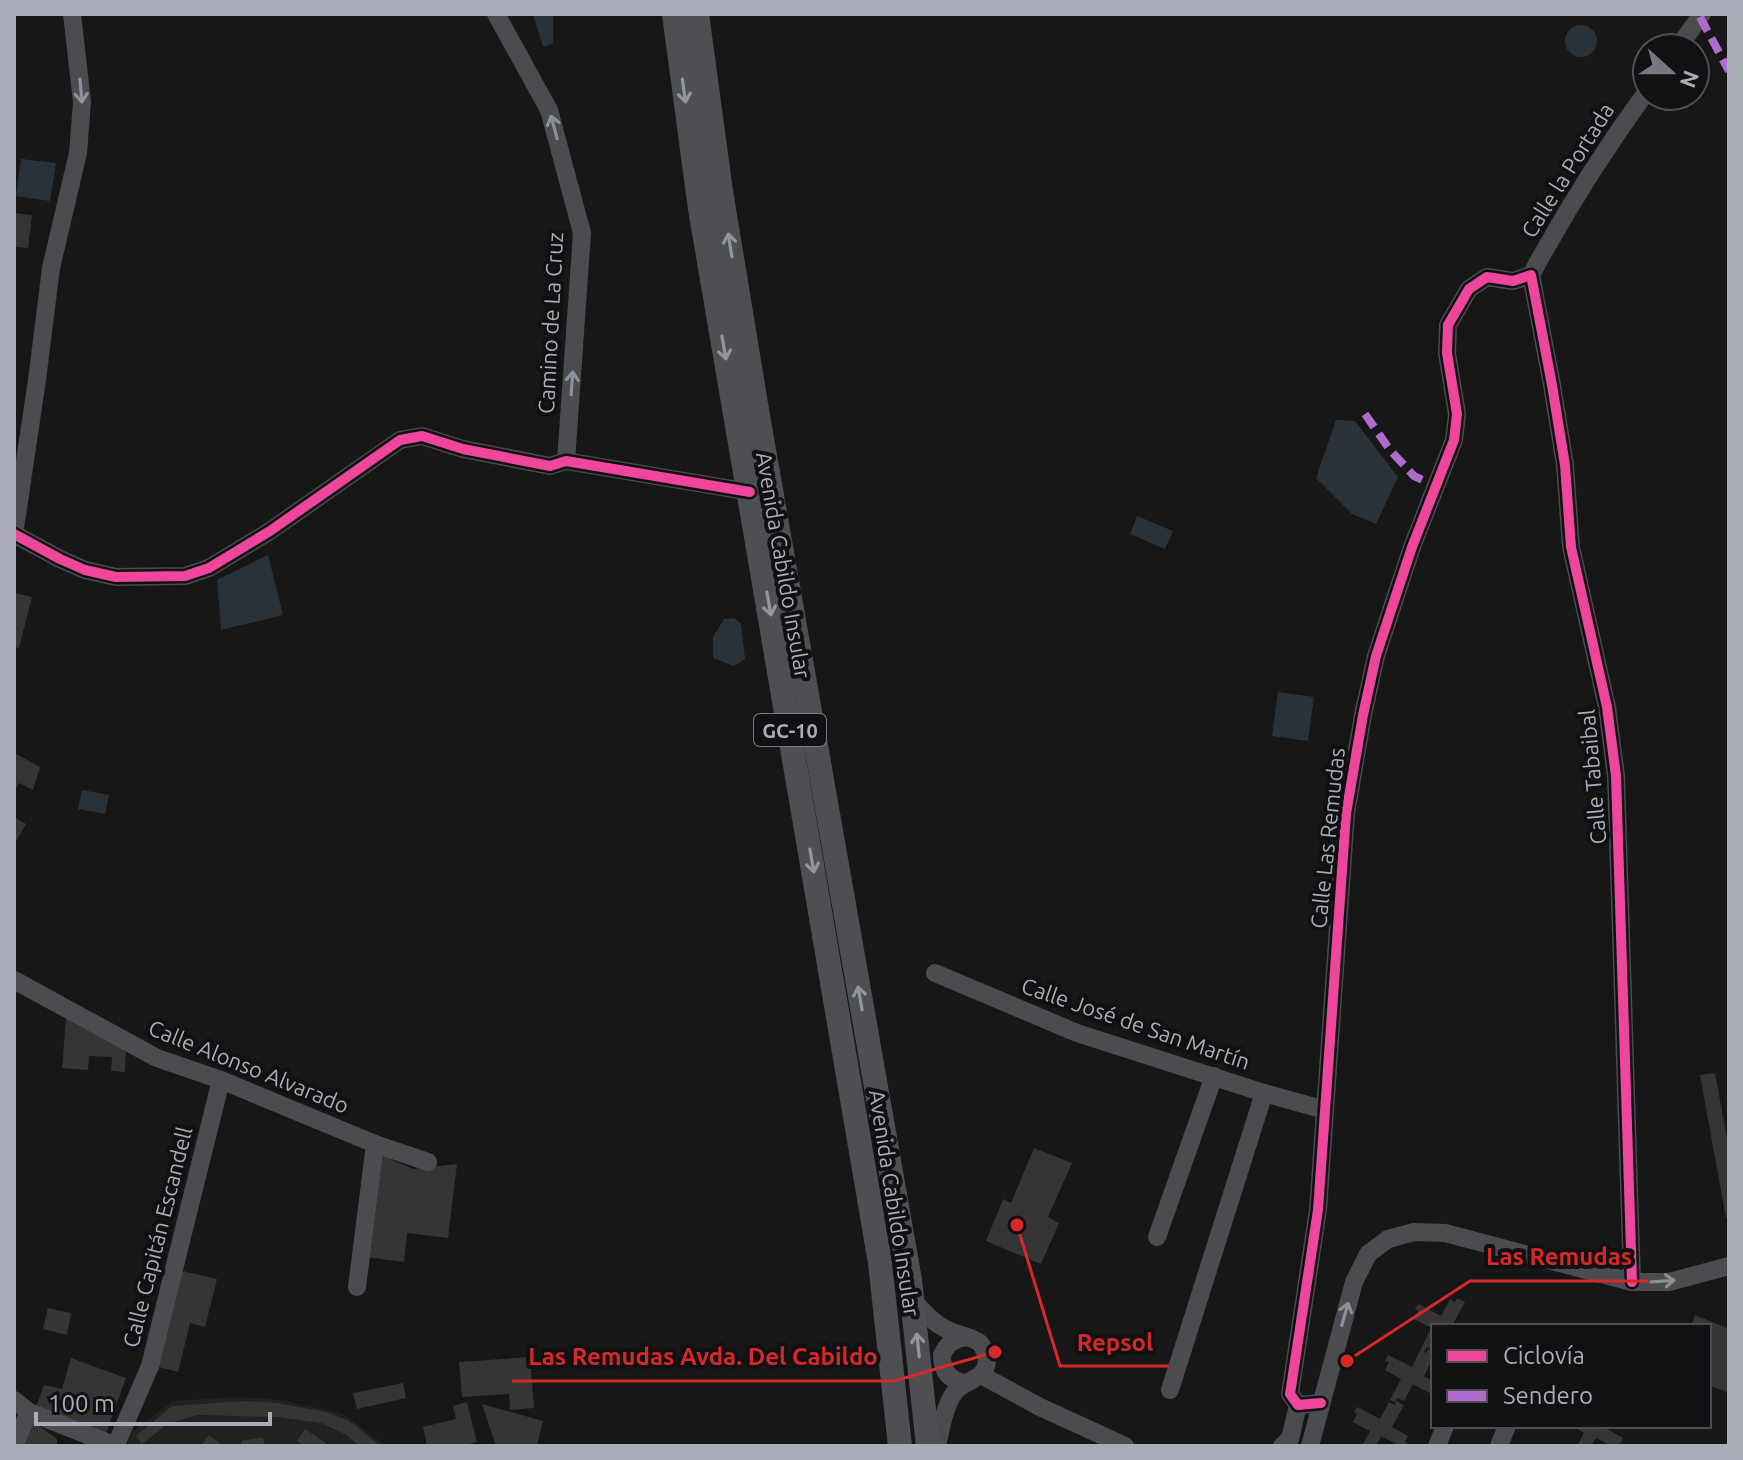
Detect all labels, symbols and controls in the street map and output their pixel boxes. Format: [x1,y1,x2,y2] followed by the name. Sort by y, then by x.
[1631,32,1711,112] north arrow
[1676,67,1705,91] text: N
[74,78,89,104] one-way arrow
[677,78,692,103] one-way arrow
[1516,98,1618,242] street label: Calle la Portada
[545,115,560,141] one-way arrow
[533,232,567,414] street label: Camino de La Cruz
[722,233,737,259] one-way arrow
[718,335,733,360] one-way arrow
[565,370,580,397] one-way arrow
[752,450,816,681] street label: Avenida Cabildo Insular
[762,591,777,617] one-way arrow
[1574,708,1610,846] street label: Calle Tabaibal
[754,714,826,746] road number: GC-10
[1305,746,1349,930] street label: Calle Las Remudas
[806,847,821,873] one-way arrow
[1019,972,1253,1074] street label: Calle José de San Martín
[852,986,867,1011] one-way arrow
[145,1014,353,1118] street label: Calle Alonso Alvarado
[865,1088,925,1319] street label: Avenida Cabildo Insular
[117,1124,197,1350] street label: Calle Capitán Escandell
[1470,1233,1648,1281] callout: Las Remudas
[1486,1243,1632,1270] text: Las Remudas
[1649,1273,1676,1288] one-way arrow
[1338,1302,1353,1328] one-way arrow
[1060,1318,1169,1366] callout: Repsol
[1431,1324,1711,1428] legend
[1077,1329,1153,1356] text: Repsol
[910,1332,925,1359] one-way arrow
[512,1333,894,1381] callout: Las Remudas Avda. Del Cabildo
[1503,1342,1585,1369] text: Ciclovía
[528,1343,878,1370] text: Las Remudas Avda. Del Cabildo
[36,1376,270,1426] scale bar
[1503,1382,1593,1409] text: Sendero
[48,1390,115,1417] text: 100 m

